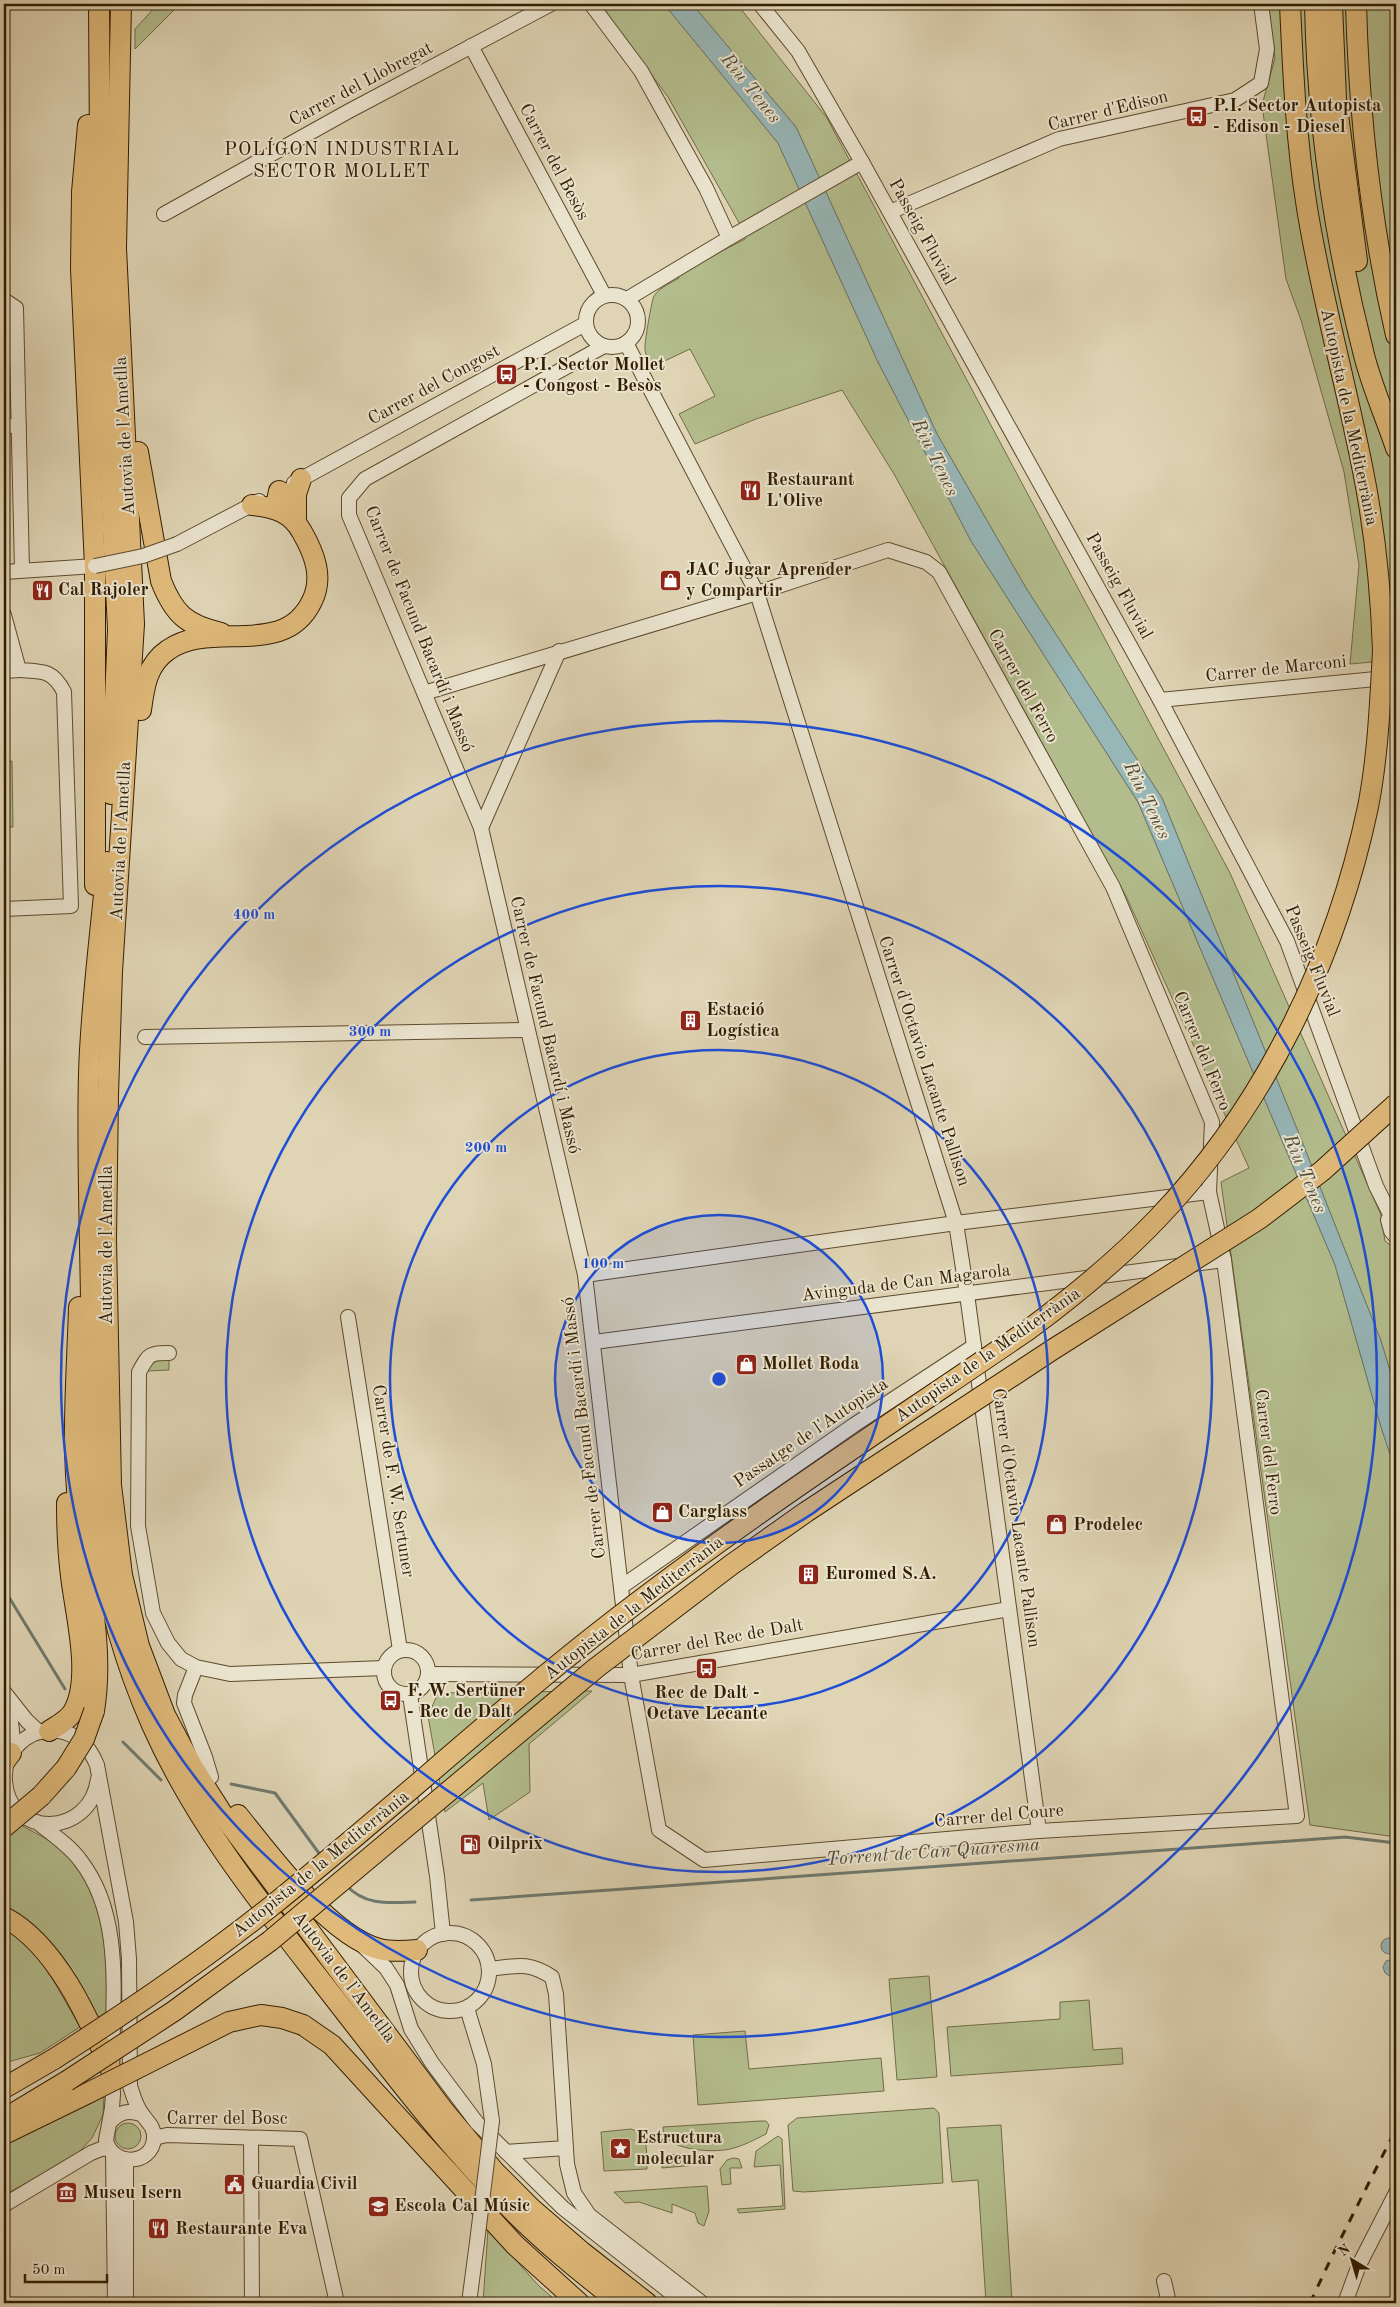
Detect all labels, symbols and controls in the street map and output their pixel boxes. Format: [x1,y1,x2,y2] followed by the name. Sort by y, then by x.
[286,39,436,129] street label: Carrer del Llobregat
[716,50,784,128] water label: Riu Tenes
[1046,87,1170,135] street label: Carrer d'Edison
[1213,97,1381,136] place label: P.I. Sector Autopista - Edison - Diesel
[516,101,592,223] street label: Carrer del Besòs
[1185,104,1209,128] bus stop icon: P.I. Sector Autopista - Edison - Diesel
[224,137,460,182] district label: POLÍGON INDUSTRIAL SECTOR MOLLET
[885,176,959,288] street label: Passeig Fluvial
[1317,307,1381,527] street label: Autopista de la Mediterrània
[365,341,503,429] street label: Carrer del Congost
[112,356,138,516] street label: Autovia de l'Ametlla
[523,356,665,395] place label: P.I. Sector Mollet - Congost - Besòs
[495,363,519,387] bus stop icon: P.I. Sector Mollet - Congost - Besòs
[907,415,961,500] water label: Riu Tenes
[766,471,855,510] place label: Restaurant L'Olive
[738,478,762,502] restaurant icon: Restaurant L'Olive
[361,503,477,755] street label: Carrer de Facund Bacardí i Massó
[1082,530,1156,642] street label: Passeig Fluvial
[686,561,852,600] place label: JAC Jugar Aprender y Compartir
[658,568,682,592] shop icon: JAC Jugar Aprender y Compartir
[30,578,54,602] restaurant icon: Cal Rajoler
[58,581,149,599] place label: Cal Rajoler
[984,626,1062,746] street label: Carrer del Ferro
[1205,653,1348,685] street label: Carrer de Marconi
[1119,758,1173,843] water label: Riu Tenes
[108,761,134,921] street label: Autovia de l'Ametlla
[507,894,583,1156] street label: Carrer de Facund Bacardí i Massó
[1281,903,1343,1020] street label: Passeig Fluvial
[233,908,275,923] text: 400 m
[875,934,973,1189] street label: Carrer d'Octavio Lacante Pallison
[1170,989,1234,1113] street label: Carrer del Ferro
[706,1001,780,1040] place label: Estació Logística
[678,1008,702,1032] building icon: Estació Logística
[349,1025,391,1040] text: 300 m
[1278,1131,1329,1216] water label: Riu Tenes
[465,1141,507,1156] text: 200 m
[98,1165,116,1325] street label: Autovia de l'Ametlla
[582,1257,624,1272] text: 100 m
[800,1261,1012,1305] street label: Avinguda de Can Magarola
[892,1284,1084,1426] street label: Autopista de la Mediterrània
[559,1296,609,1560] street label: Carrer de Facund Bacardí i Massó
[734,1352,758,1376] shop icon: Mollet Roda
[762,1355,859,1373] place label: Mollet Roda
[710,1370,728,1388] centre of rings
[731,1375,892,1491] street label: Passatge de l'Autopista
[369,1383,417,1579] street label: Carrer de F. W. Sertuner
[989,1387,1043,1649] street label: Carrer d'Octavio Lacante Pallison
[1251,1388,1285,1516] street label: Carrer del Ferro
[650,1500,674,1524] shop icon: Carglass
[678,1503,747,1521] place label: Carglass
[1045,1513,1069,1537] shop icon: Prodelec
[1073,1516,1143,1534] place label: Prodelec
[541,1533,727,1683] street label: Autopista de la Mediterrània
[797,1562,821,1586] building icon: Euromed S.A.
[825,1565,937,1583] place label: Euromed S.A.
[629,1616,805,1664] street label: Carrer del Rec de Dalt
[695,1656,719,1680] bus stop icon: Rec de Dalt - Octave Lecante
[407,1682,525,1721] place label: F. W. Sertüner - Rec de Dalt
[646,1684,768,1723] place label: Rec de Dalt - Octave Lecante
[379,1689,403,1713] bus stop icon: F. W. Sertüner - Rec de Dalt
[229,1787,413,1941] street label: Autopista de la Mediterrània
[933,1801,1065,1831] street label: Carrer del Coure
[459,1832,483,1856] fuel station icon: Oilprix
[487,1835,543,1853] place label: Oilprix
[825,1836,1041,1870] water label: Torrent de Can Quaresma
[289,1908,399,2046] street label: Autovia de l'Ametlla
[167,2110,288,2128] street label: Carrer del Bosc
[636,2129,722,2168] place label: Estructura molecular
[608,2136,632,2160] place icon: Estructura molecular
[223,2172,247,2196] public building icon: Guardia Civil
[251,2175,358,2193] place label: Guardia Civil
[55,2181,79,2205] museum icon: Museu Isern
[83,2184,182,2202] place label: Museu Isern
[366,2194,390,2218] school or university icon: Escola Cal Músic
[394,2197,530,2215] place label: Escola Cal Músic
[147,2217,171,2241] restaurant icon: Restaurante Eva
[175,2220,307,2238] place label: Restaurante Eva
[1328,2234,1378,2284] north arrow
[1336,2242,1353,2259] text: N
[25,2252,108,2284] scale bar
[32,2263,66,2278] text: 50 m

